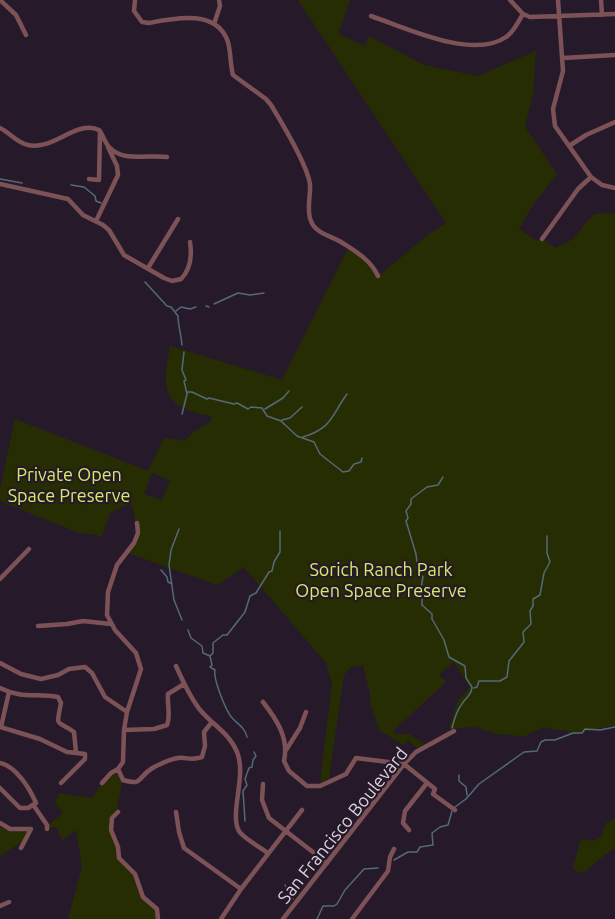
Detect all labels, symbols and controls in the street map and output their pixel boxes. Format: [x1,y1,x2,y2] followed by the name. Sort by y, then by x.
[8,464,130,505] park label: Private Open Space Preserve
[295,559,467,600] park label: Sorich Ranch Park Open Space Preserve
[273,743,411,907] street label: San Francisco Boulevard

